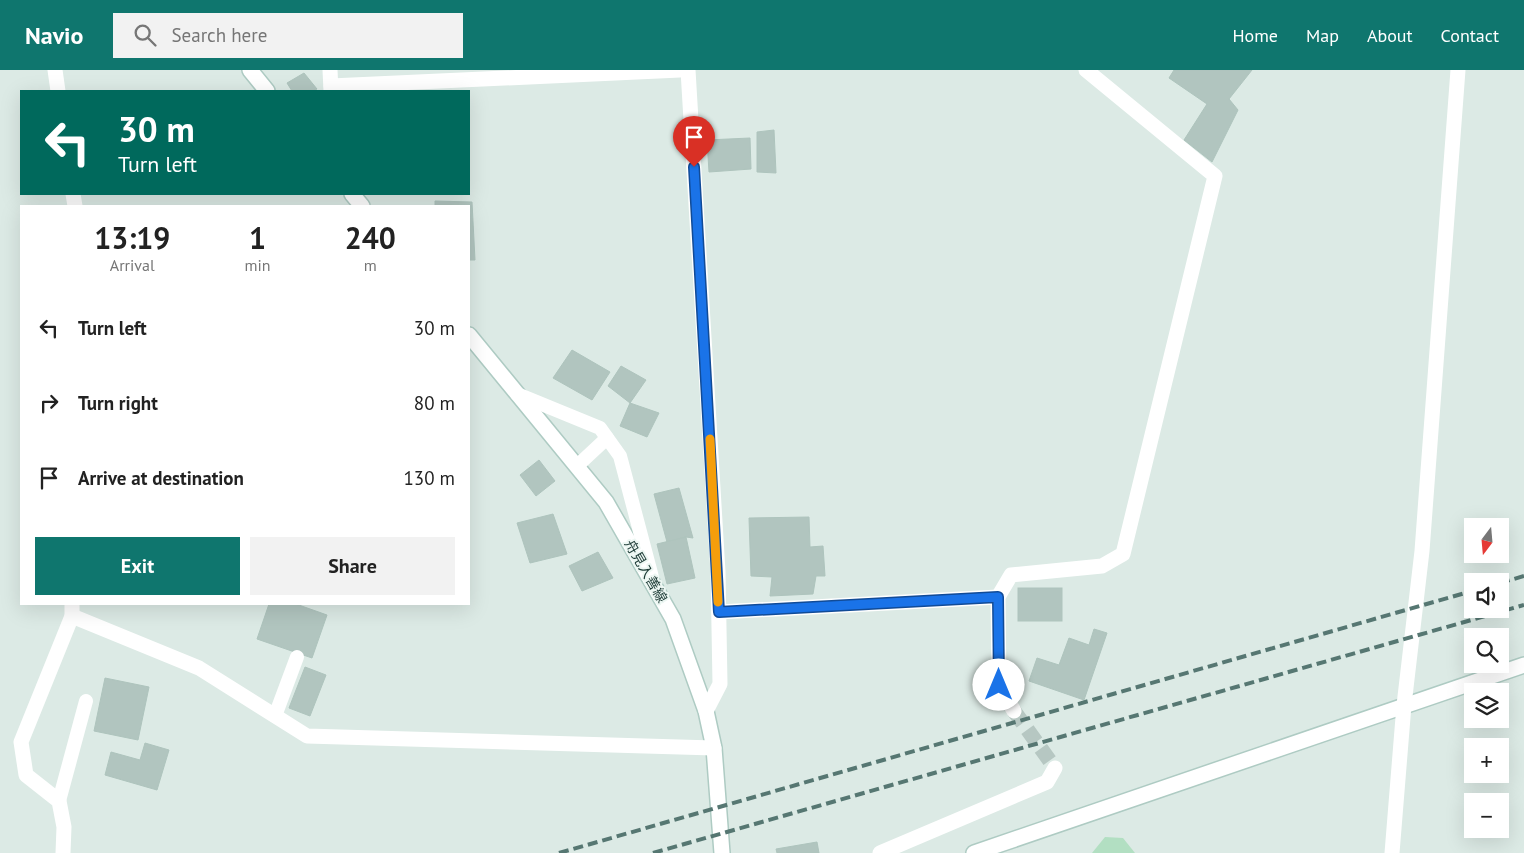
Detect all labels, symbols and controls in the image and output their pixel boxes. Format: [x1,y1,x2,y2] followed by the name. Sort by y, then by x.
[113,13,463,58] search box
[25,20,83,51] text: Navio
[131,21,159,49] icon: search
[171,23,267,47] text: Search here
[1232,24,1278,47] text: Home
[1306,24,1339,47] text: Map
[1367,24,1413,47] text: About
[1441,24,1499,47] text: Contact
[118,106,195,152] text: 30 m
[35,110,100,175] icon: left
[673,116,715,167] pin
[680,123,708,151] icon: arrive
[118,150,197,178] text: Turn left
[94,218,170,257] text: 13:19
[249,218,266,257] text: 1
[345,218,396,257] text: 240
[110,255,155,275] text: Arrival
[245,255,271,275] text: min
[364,255,377,275] text: m
[35,314,63,342] icon: left
[78,316,147,340] text: Turn left
[414,316,455,340] text: 30 m
[35,389,63,417] icon: right
[78,391,158,415] text: Turn right
[414,391,455,415] text: 80 m
[35,464,63,492] icon: arrive
[78,466,244,490] text: Arrive at destination
[403,466,455,490] text: 130 m
[1464,518,1509,562] north arrow
[1464,518,1509,838] map controls
[621,536,671,606] street label: 舟見入善線
[35,537,240,595] button: Exit
[250,537,455,595] button: Share
[1464,573,1509,618] button: sound
[1464,628,1509,673] button: search
[972,658,1024,710] position arrow
[1464,683,1509,728] button: layers
[1464,738,1509,783] button: +
[1464,793,1509,838] button: −

